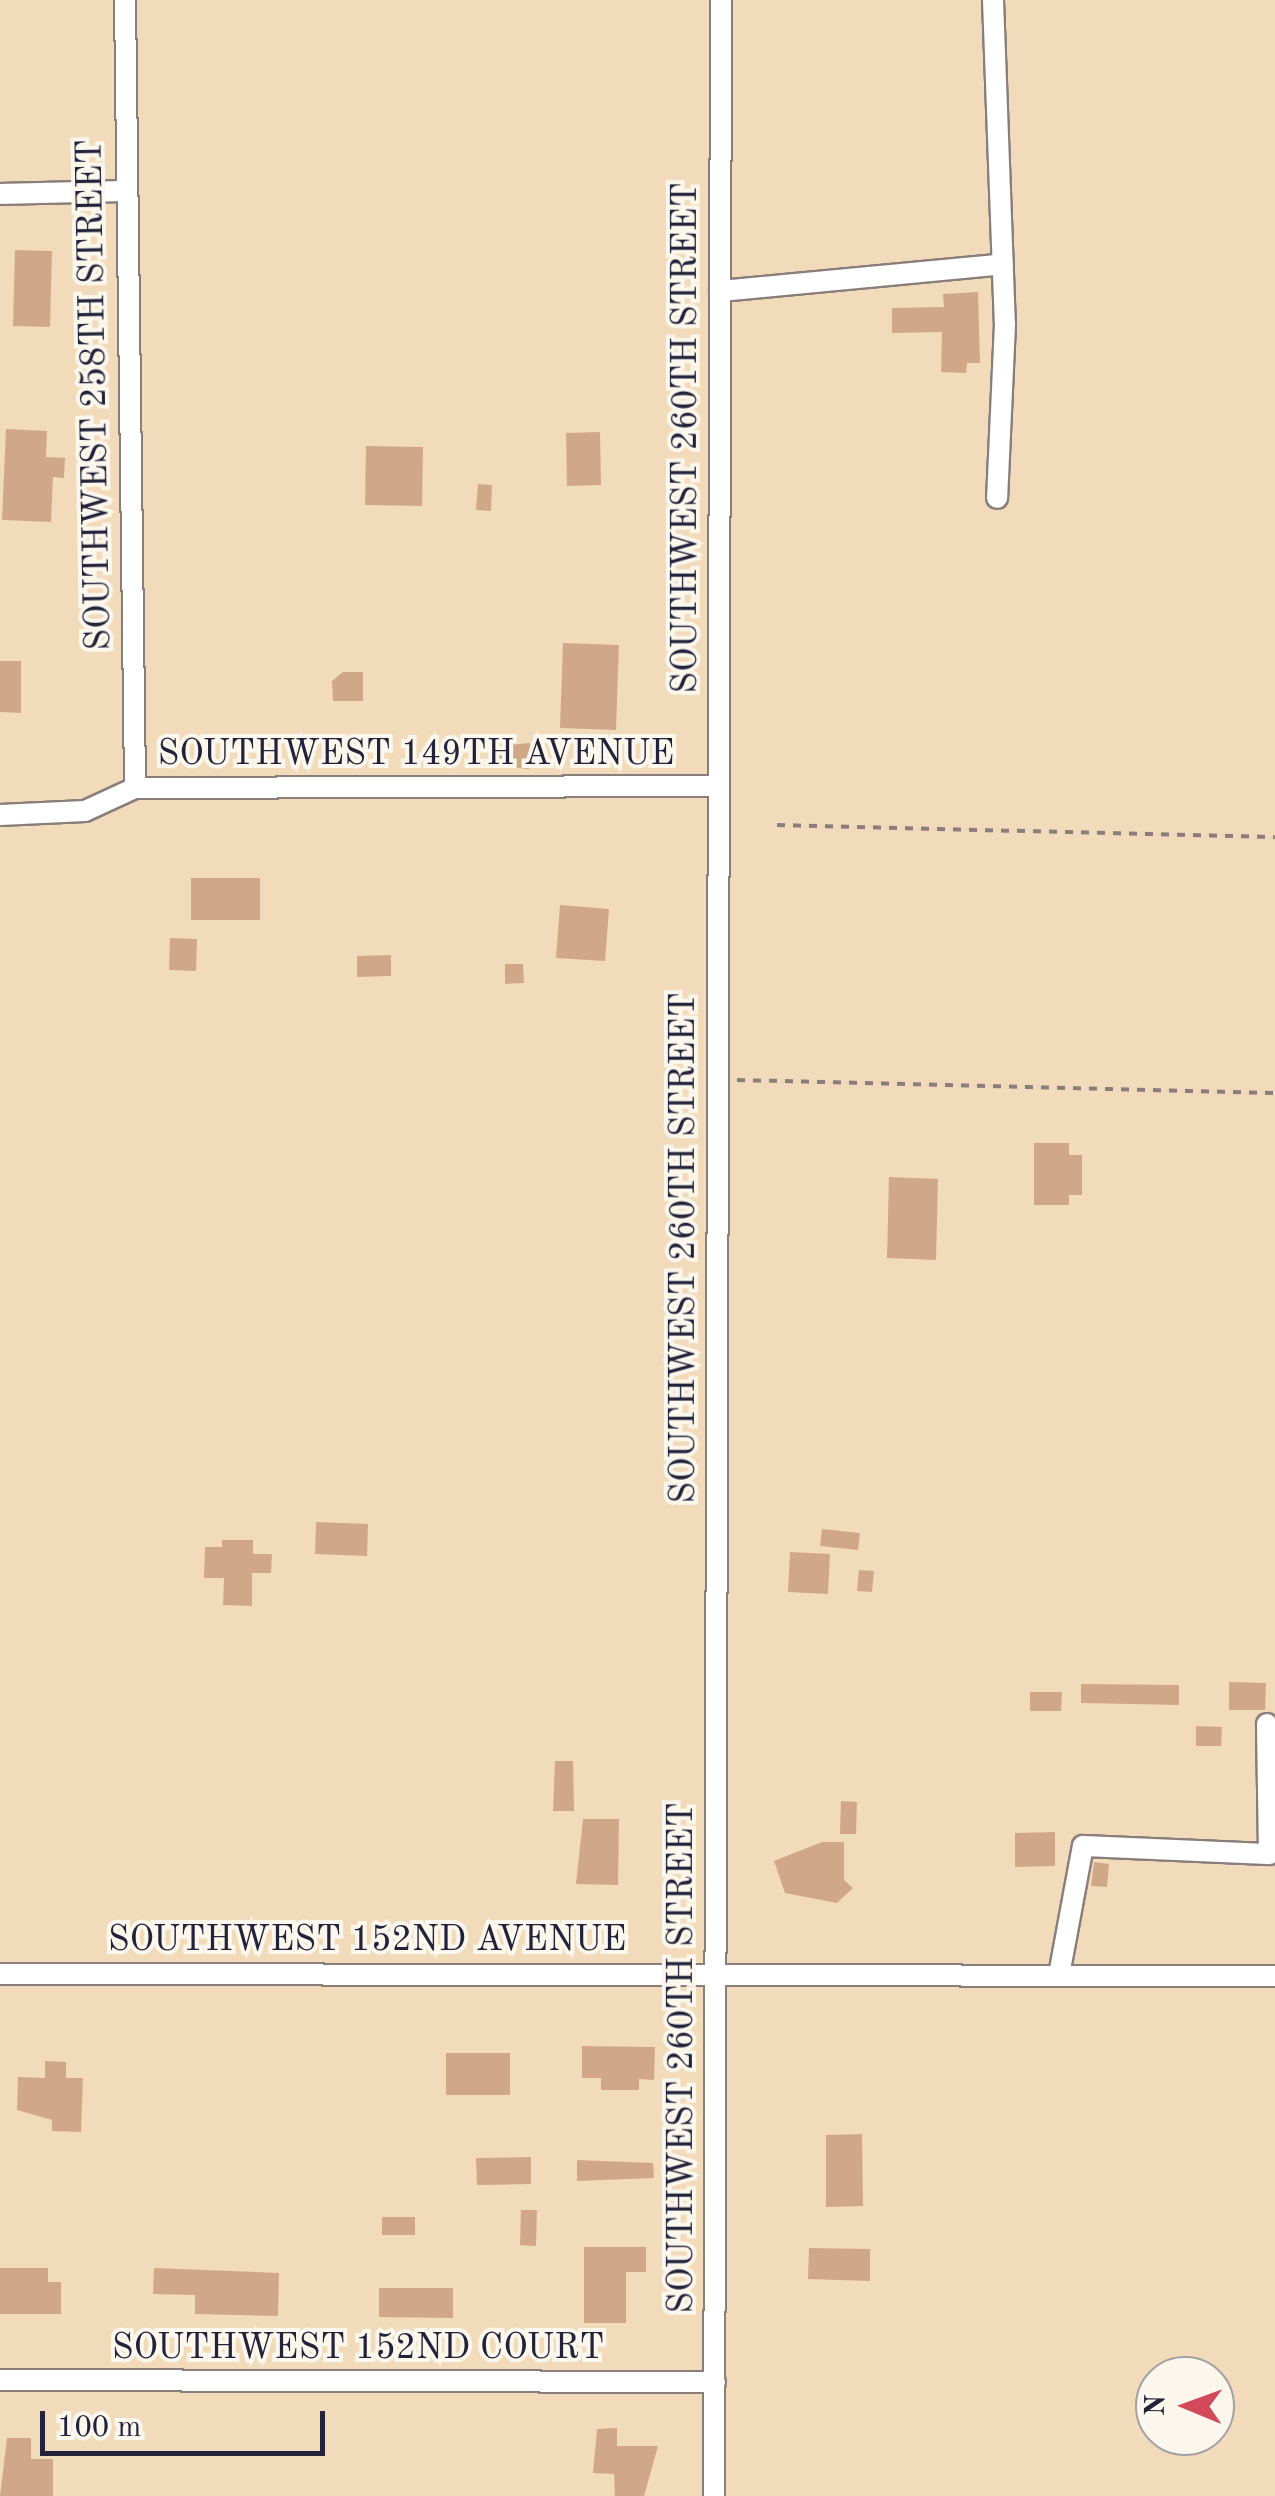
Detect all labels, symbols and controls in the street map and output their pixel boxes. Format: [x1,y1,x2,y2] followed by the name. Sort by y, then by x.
[71,139,121,651] street label: SOUTHWEST 258TH STREET
[666,182,708,694] street label: SOUTHWEST 260TH STREET
[158,734,674,776] street label: SOUTHWEST 149TH AVENUE
[664,992,706,1504] street label: SOUTHWEST 260TH STREET
[662,1802,704,2314] street label: SOUTHWEST 260TH STREET
[108,1920,626,1962] street label: SOUTHWEST 152ND AVENUE
[112,2328,604,2370] street label: SOUTHWEST 152ND COURT
[1135,2356,1235,2456] north arrow
[45,2391,330,2453] scale bar
[1143,2395,1171,2416] text: N
[57,2413,141,2443] text: 100 m

